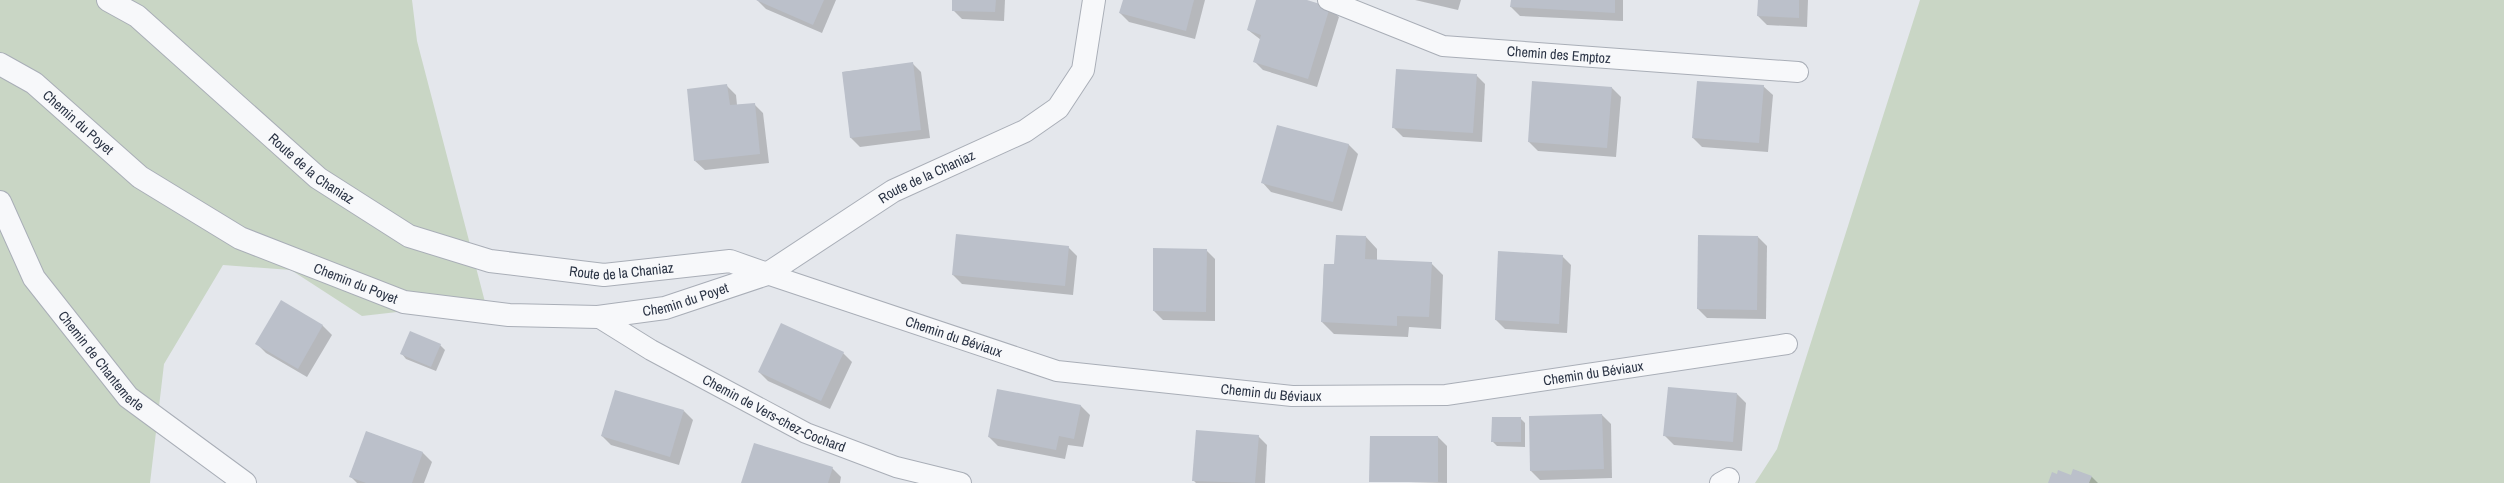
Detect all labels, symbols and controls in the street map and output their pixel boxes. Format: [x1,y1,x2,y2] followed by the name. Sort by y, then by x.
[1506,42,1612,67] street label: Chemin des Emptoz
[39,86,117,158] street label: Chemin du Poyet
[265,129,358,208] street label: Route de la Chaniaz
[875,146,978,207] street label: Route de la Chaniaz
[568,258,675,284] street label: Route de la Chaniaz
[311,259,400,308] street label: Chemin du Poyet
[641,279,731,320] street label: Chemin du Poyet
[54,307,148,415] street label: Chemin de Chantemerle
[903,312,1005,361] street label: Chemin du Béviaux
[1542,357,1645,389] street label: Chemin du Béviaux
[699,370,848,456] street label: Chemin de Vers-chez-Cochard
[1220,379,1322,405] street label: Chemin du Béviaux

